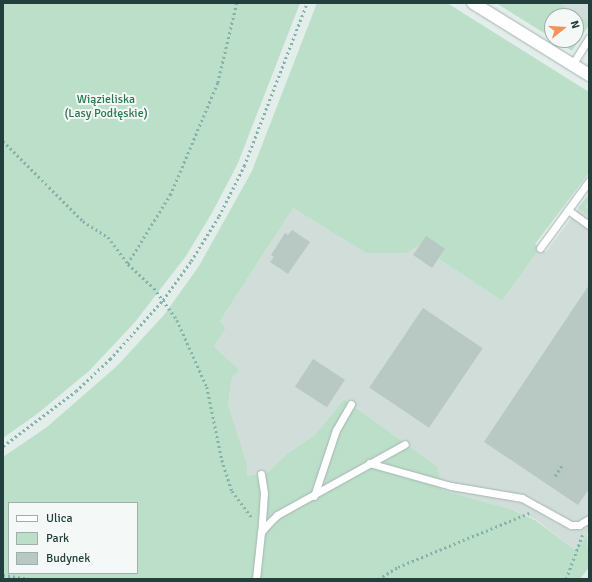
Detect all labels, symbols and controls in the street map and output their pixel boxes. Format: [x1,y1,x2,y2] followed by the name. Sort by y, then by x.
[544,8,584,48] north arrow
[568,19,582,30] text: N
[64,93,148,121] park label: Wiązieliska (Lasy Podłęskie)
[8,502,138,574] legend
[46,511,73,526] text: Ulica
[46,531,69,546] text: Park
[46,551,90,566] text: Budynek

